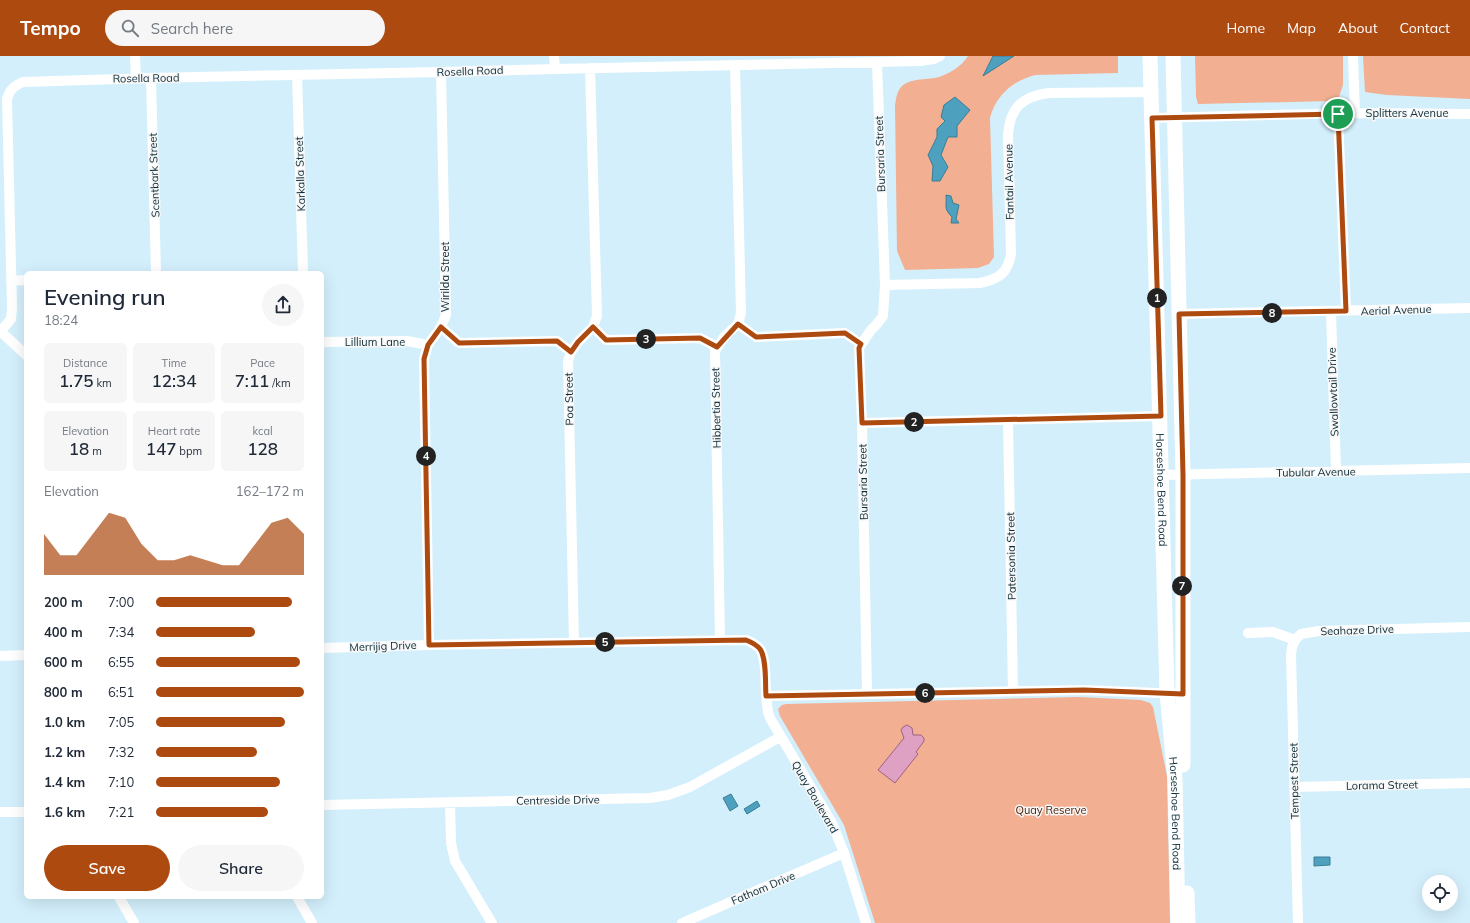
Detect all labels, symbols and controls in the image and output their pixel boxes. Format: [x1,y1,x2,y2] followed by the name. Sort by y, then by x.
[105,10,385,46] search box
[20,16,81,40] text: Tempo
[119,17,141,39] icon: search
[151,19,233,38] text: Search here
[1226,19,1265,37] text: Home
[1287,19,1316,37] text: Map
[1338,19,1378,37] text: About
[1400,19,1450,37] text: Contact
[436,63,504,79] street label: Rosella Road
[112,70,180,86] street label: Rosella Road
[1321,97,1355,131] pin
[1327,103,1349,125] icon: arrive
[1366,106,1448,120] street label: Splitters Avenue
[872,115,888,192] street label: Bursaria Street
[146,132,162,218] street label: Scentbark Street
[292,136,308,212] street label: Karkalla Street
[1001,144,1017,220] street label: Fantail Avenue
[438,242,452,312] street label: Wirilda Street
[44,283,166,311] text: Evening run
[262,284,304,326] button: share
[1147,288,1167,308] pin: 1
[1154,291,1160,305] text: 1
[1360,302,1432,318] street label: Aerial Avenue
[1262,303,1282,323] pin: 8
[1269,306,1275,320] text: 8
[44,312,78,328] text: 18:24
[636,329,656,349] pin: 3
[643,332,649,346] text: 3
[345,335,405,349] street label: Lillium Lane
[1324,347,1342,437] street label: Swallowtail Drive
[63,356,108,370] text: Distance
[162,356,186,370] text: Time
[250,356,275,370] text: Pace
[708,367,724,449] street label: Hibbertia Street
[59,370,94,391] text: 1.75
[152,370,196,391] text: 12:34
[235,370,269,391] text: 7:11
[562,372,576,426] street label: Poa Street
[94,376,112,390] text: km
[269,376,291,390] text: /km
[904,412,924,432] pin: 2
[911,415,917,429] text: 2
[62,424,109,438] text: Elevation
[148,424,200,438] text: Heart rate
[253,424,273,438] text: kcal
[1153,433,1170,547] street label: Horseshoe Bend Road
[69,438,89,459] text: 18
[146,438,176,459] text: 147
[247,438,278,459] text: 128
[89,444,102,458] text: m
[176,444,202,458] text: bpm
[855,444,871,520] street label: Bursaria Street
[416,446,436,466] pin: 4
[423,449,429,463] text: 4
[1276,464,1356,480] street label: Tubular Avenue
[44,483,99,499] text: Elevation
[236,483,304,499] text: 162–172 m
[1003,512,1019,600] street label: Patersonia Street
[1172,576,1192,596] pin: 7
[1179,579,1185,593] text: 7
[44,594,83,610] text: 200 m
[108,594,134,610] text: 7:00
[1320,622,1394,638] street label: Seahaze Drive
[44,624,83,640] text: 400 m
[108,624,134,640] text: 7:34
[595,632,615,652] pin: 5
[602,635,608,649] text: 5
[349,638,417,654] street label: Merrijig Drive
[44,654,83,670] text: 600 m
[108,654,134,670] text: 6:55
[915,683,935,703] pin: 6
[44,684,83,700] text: 800 m
[108,684,134,700] text: 6:51
[922,686,928,700] text: 6
[44,714,85,730] text: 1.0 km
[108,714,134,730] text: 7:05
[1286,742,1302,819] street label: Tempest Street
[44,744,85,760] text: 1.2 km
[108,744,134,760] text: 7:32
[1166,756,1184,870] street label: Horseshoe Bend Road
[789,758,841,836] street label: Quay Boulevard
[44,774,85,790] text: 1.4 km
[108,774,134,790] text: 7:10
[1346,777,1418,793] street label: Lorama Street
[516,792,600,808] street label: Centreside Drive
[1015,803,1087,817] park label: Quay Reserve
[44,804,85,820] text: 1.6 km
[108,804,134,820] text: 7:21
[44,845,170,891] button: Save
[178,845,304,891] button: Share
[729,868,797,908] street label: Fathom Drive
[1422,875,1458,911] map controls
[1422,875,1458,911] button: locate

